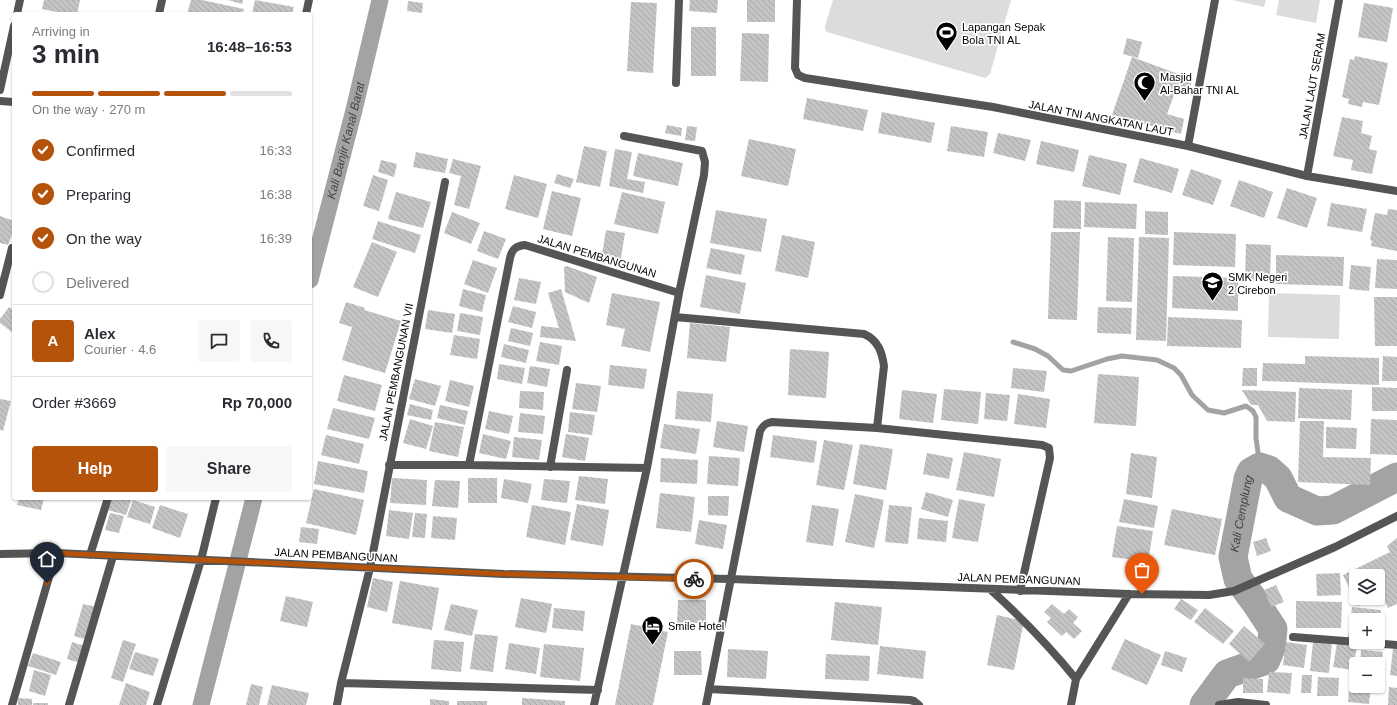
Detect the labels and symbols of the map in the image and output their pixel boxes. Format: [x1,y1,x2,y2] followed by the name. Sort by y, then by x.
[934,20,960,53] sports icon: Lapangan Sepak Bola TNI AL
[962,21,1046,46] place label: Lapangan Sepak Bola TNI AL
[1297,32,1327,140] street label: JALAN LAUT SERAM
[1131,70,1157,103] mosque icon: Masjid Al-Bahar TNI AL
[1160,71,1239,96] place label: Masjid Al-Bahar TNI AL
[324,80,368,201] water label: Kali Banjir Kanal Barat
[1028,98,1175,138] street label: JALAN TNI ANGKATAN LAUT
[536,232,658,280] street label: JALAN PEMBANGUNAN
[1200,270,1226,303] school or university icon: SMK Negeri 2 Cirebon
[1228,271,1287,296] place label: SMK Negeri 2 Cirebon
[377,302,415,442] street label: JALAN PEMBANGUNAN VII
[1227,472,1256,553] water label: Kali Cemplung
[30,542,64,583] pin
[274,546,398,564] street label: JALAN PEMBANGUNAN
[1125,553,1159,594] pin
[674,559,714,599] courier
[957,571,1081,587] street label: JALAN PEMBANGUNAN
[640,613,666,646] hotel icon: Smile Hotel
[668,620,724,632] place label: Smile Hotel

